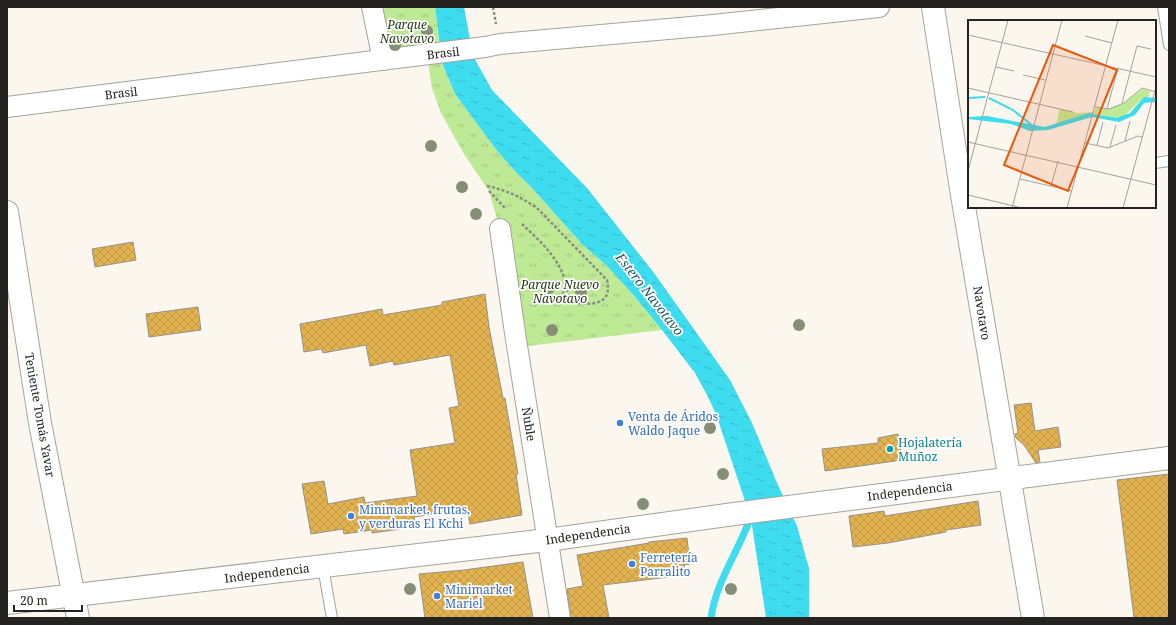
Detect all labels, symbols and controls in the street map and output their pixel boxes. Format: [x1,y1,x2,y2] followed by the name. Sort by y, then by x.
[379,16,434,47] park label: Parque Navotavo
[968,20,1156,208] inset map
[426,43,461,63] street label: Brasil
[104,83,139,103] street label: Brasil
[611,248,688,339] water label: Estero Navotavo
[520,276,599,307] park label: Parque Nuevo Navotavo
[969,285,995,341] street label: Navotavo
[21,352,59,479] street label: Teniente Tomás Yavar
[518,406,540,442] street label: Ñuble
[628,408,718,439] place label: Venta de Áridos Waldo Jaque
[615,418,625,428] marker: Venta de Áridos Waldo Jaque
[898,434,962,465] place label: Hojalatería Muñoz
[885,444,895,454] marker: Hojalatería Muñoz
[867,477,954,505] street label: Independencia
[359,501,470,532] place label: Minimarket, frutas, y verduras El Kchi
[346,511,356,521] marker: Minimarket, frutas, y verduras El Kchi
[544,520,632,548] street label: Independencia
[640,549,698,580] place label: Ferretería Parralito
[224,559,311,587] street label: Independencia
[627,559,637,569] marker: Ferretería Parralito
[445,581,513,612] place label: Minimarket Mariel
[14,587,82,613] scale bar
[432,591,442,601] marker: Minimarket Mariel
[20,592,48,609] text: 20 m

